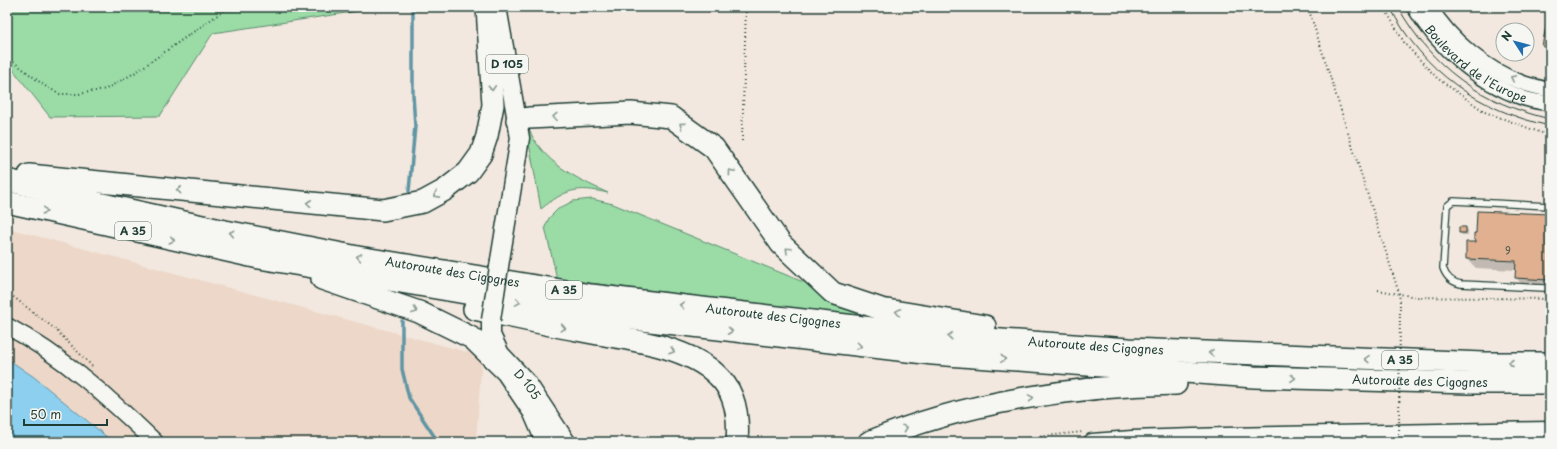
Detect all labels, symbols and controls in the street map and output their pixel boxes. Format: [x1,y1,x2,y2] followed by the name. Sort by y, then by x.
[1421,21,1529,107] street label: Boulevard de l'Europe
[1495,22,1535,62] north arrow
[1497,27,1516,44] text: N
[486,55,528,73] road number: D 105
[1510,75,1517,83] one-way arrow
[487,85,496,91] one-way arrow
[552,112,558,121] one-way arrow
[680,123,687,130] one-way arrow
[728,169,736,176] one-way arrow
[176,186,182,195] one-way arrow
[432,191,440,198] one-way arrow
[305,199,312,208] one-way arrow
[42,207,48,215] one-way arrow
[115,222,151,240] road number: A 35
[229,229,235,237] one-way arrow
[169,235,175,243] one-way arrow
[1505,243,1511,258] house number: 9
[785,247,793,255] one-way arrow
[384,252,521,291] street label: Autoroute des Cigognes
[356,253,363,262] one-way arrow
[546,281,582,299] road number: A 35
[515,297,521,306] one-way arrow
[705,299,842,332] street label: Autoroute des Cigognes
[679,301,685,310] one-way arrow
[412,306,419,314] one-way arrow
[895,308,901,317] one-way arrow
[560,323,566,331] one-way arrow
[727,326,733,335] one-way arrow
[947,332,953,341] one-way arrow
[1027,332,1164,358] street label: Autoroute des Cigognes
[856,341,862,350] one-way arrow
[669,346,676,354] one-way arrow
[1208,349,1214,357] one-way arrow
[1382,351,1418,369] road number: A 35
[1364,354,1370,363] one-way arrow
[1000,355,1006,364] one-way arrow
[1508,359,1514,367] one-way arrow
[510,365,546,403] street label: D 105
[1352,370,1488,391] street label: Autoroute des Cigognes
[1290,374,1296,382] one-way arrow
[1028,394,1035,403] one-way arrow
[24,401,107,427] scale bar
[30,405,61,423] text: 50 m
[902,424,909,433] one-way arrow

